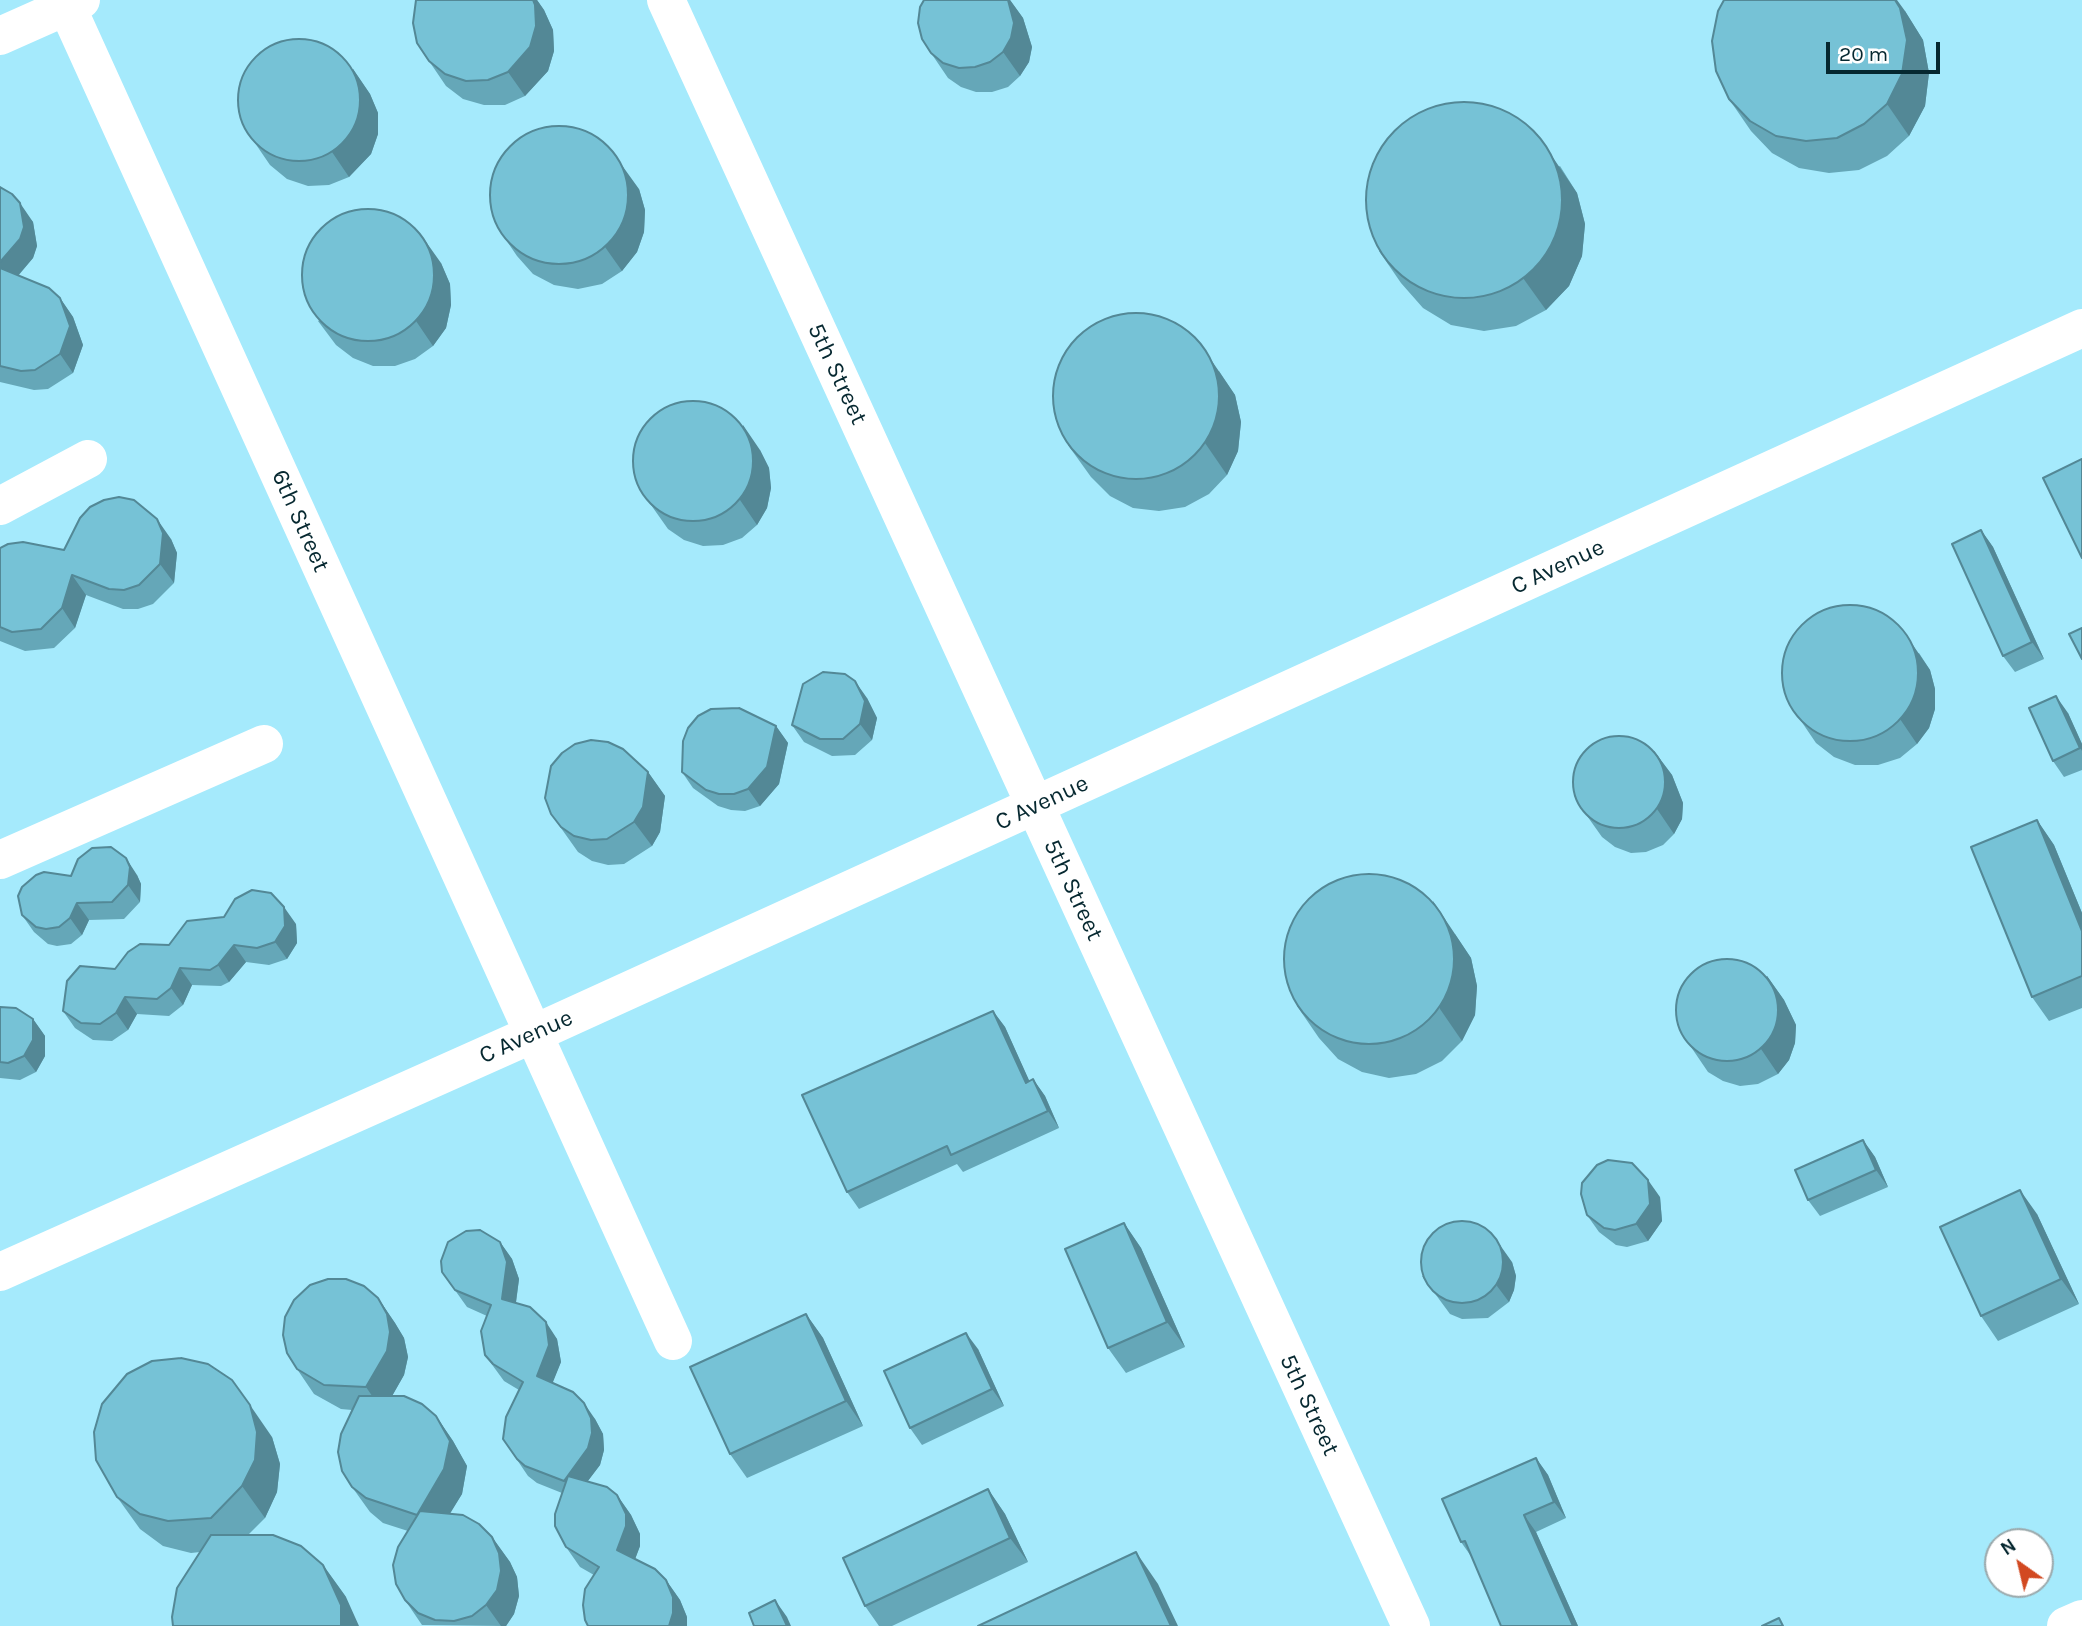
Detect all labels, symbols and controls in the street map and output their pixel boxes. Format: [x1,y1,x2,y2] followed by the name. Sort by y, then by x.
[1830,28,1944,72] scale bar
[1839,42,1888,66] text: 20 m
[801,319,873,429] street label: 5th Street
[265,465,335,577] street label: 6th Street
[1507,533,1609,601] street label: C Avenue
[991,769,1093,837] street label: C Avenue
[1037,835,1109,945] street label: 5th Street
[475,1004,577,1070] street label: C Avenue
[1273,1350,1345,1460] street label: 5th Street
[1984,1528,2054,1598] north arrow
[1997,1534,2020,1560] text: N

